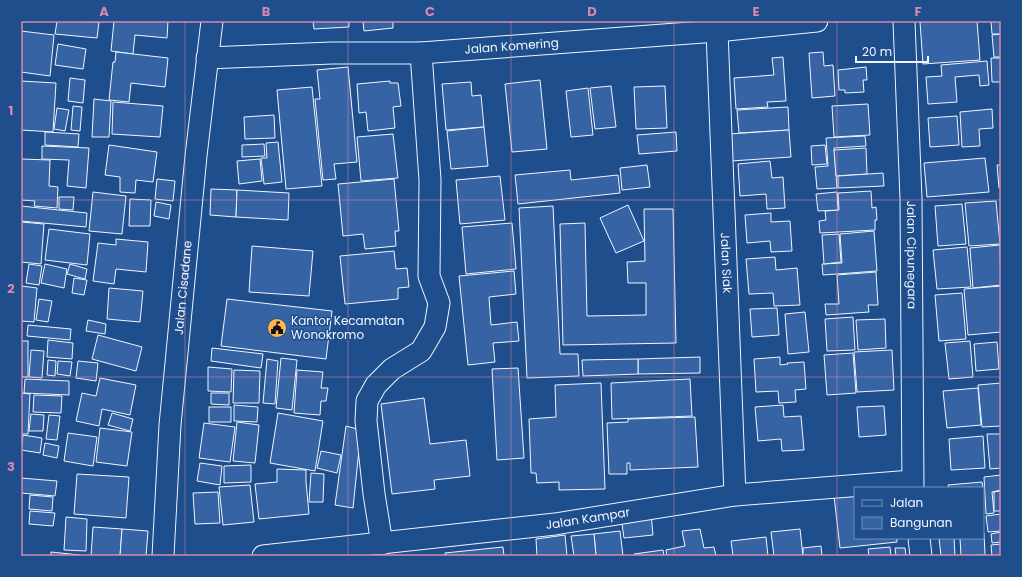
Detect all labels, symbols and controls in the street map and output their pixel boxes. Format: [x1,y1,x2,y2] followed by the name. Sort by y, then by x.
[99,2,109,21] text: A
[262,2,271,21] text: B
[425,2,435,21] text: C
[587,2,597,21] text: D
[752,2,760,21] text: E
[914,2,922,21] text: F
[464,34,559,58] street label: Jalan Komering
[856,38,928,64] scale bar
[862,43,892,60] text: 20 m
[9,101,13,120] text: 1
[903,201,921,309] street label: Jalan Cipunegara
[717,232,736,294] street label: Jalan Siak
[170,240,196,336] street label: Jalan Cisadane
[7,279,15,298] text: 2
[291,312,404,343] place label: Kantor Kecamatan Wonokromo
[266,317,288,339] public building icon: Kantor Kecamatan Wonokromo
[7,457,15,476] text: 3
[854,487,984,539] legend
[890,494,923,511] text: Jalan
[545,503,632,533] street label: Jalan Kampar
[890,514,952,531] text: Bangunan

